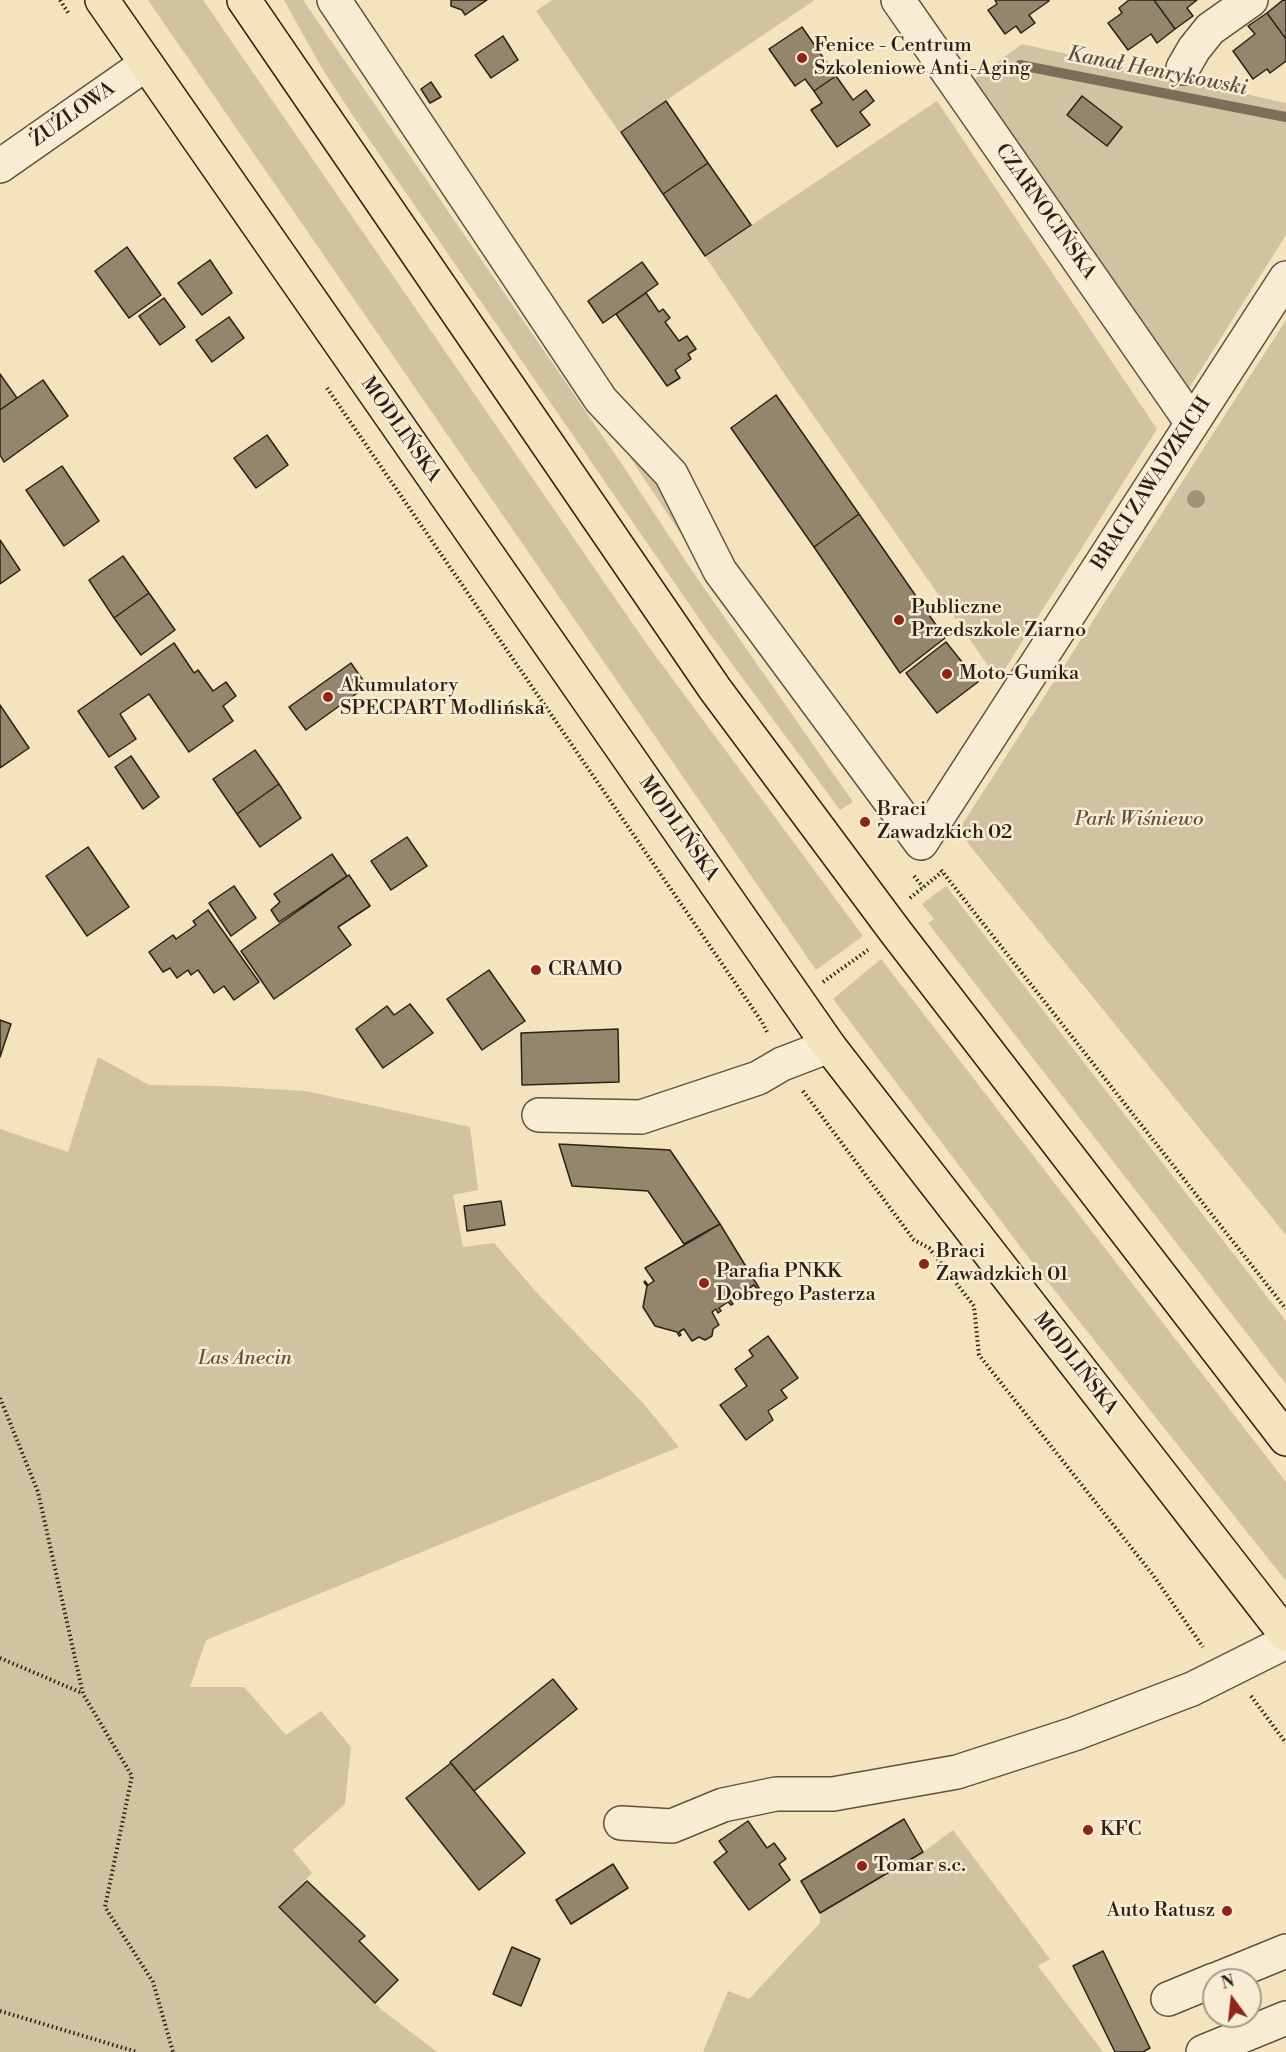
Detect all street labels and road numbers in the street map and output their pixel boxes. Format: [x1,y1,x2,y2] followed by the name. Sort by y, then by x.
[26,77,120,153] street label: ŻUŻLOWA
[989,140,1101,284] street label: CZARNOCIŃSKA
[355,373,445,487] street label: MODLIŃSKA
[1087,393,1217,575] street label: BRACI ZAWADZKICH
[633,772,723,886] street label: MODLIŃSKA
[1028,1308,1122,1420] street label: MODLIŃSKA

